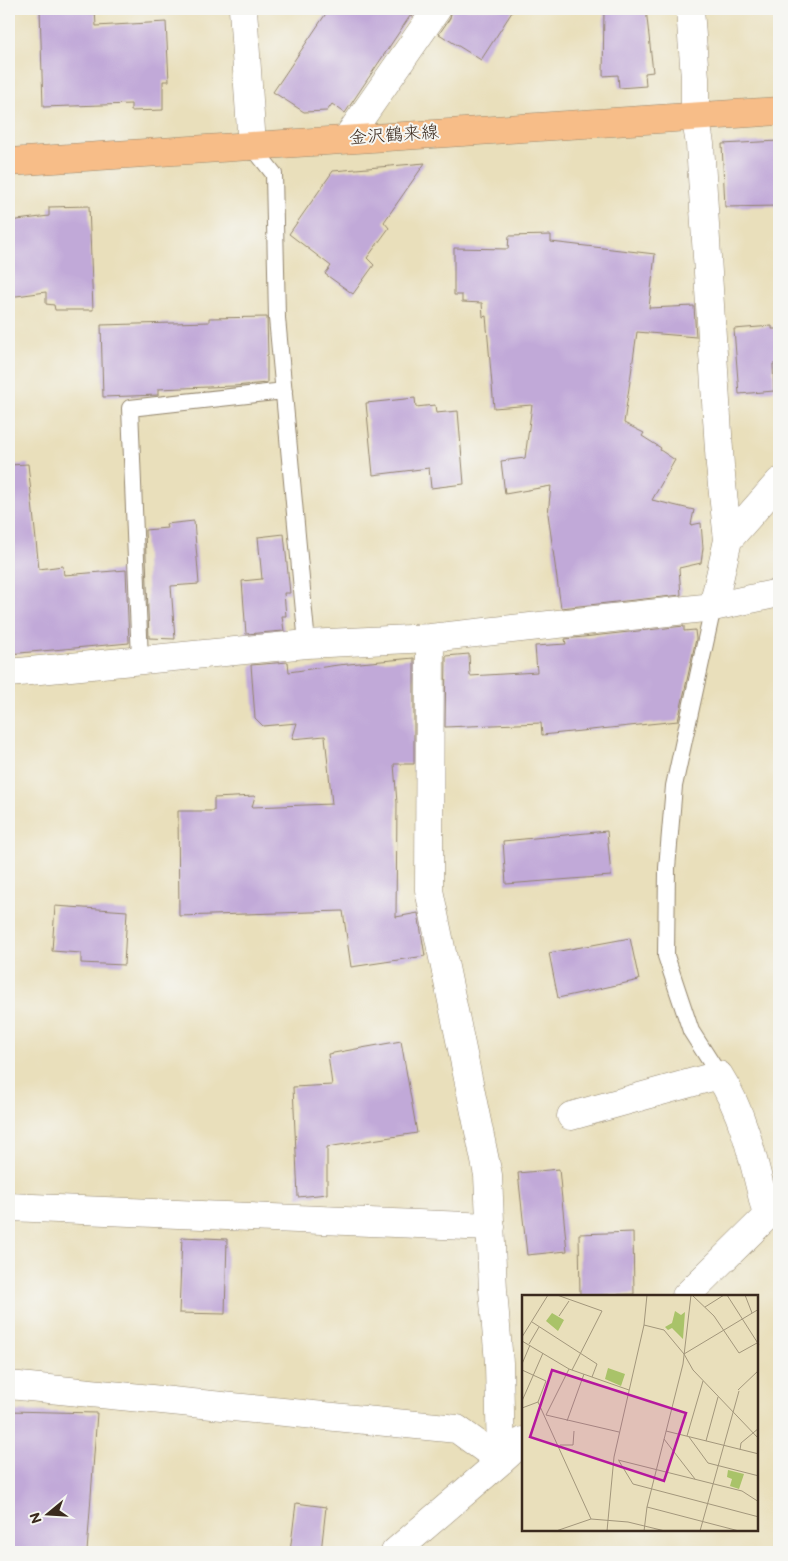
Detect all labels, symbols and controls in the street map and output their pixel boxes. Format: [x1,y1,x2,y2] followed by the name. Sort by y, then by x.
[348,121,440,149] street label: 金沢鶴来線
[522,1295,758,1531] inset map
[22,1488,72,1538] north arrow
[26,1510,46,1525] text: N

